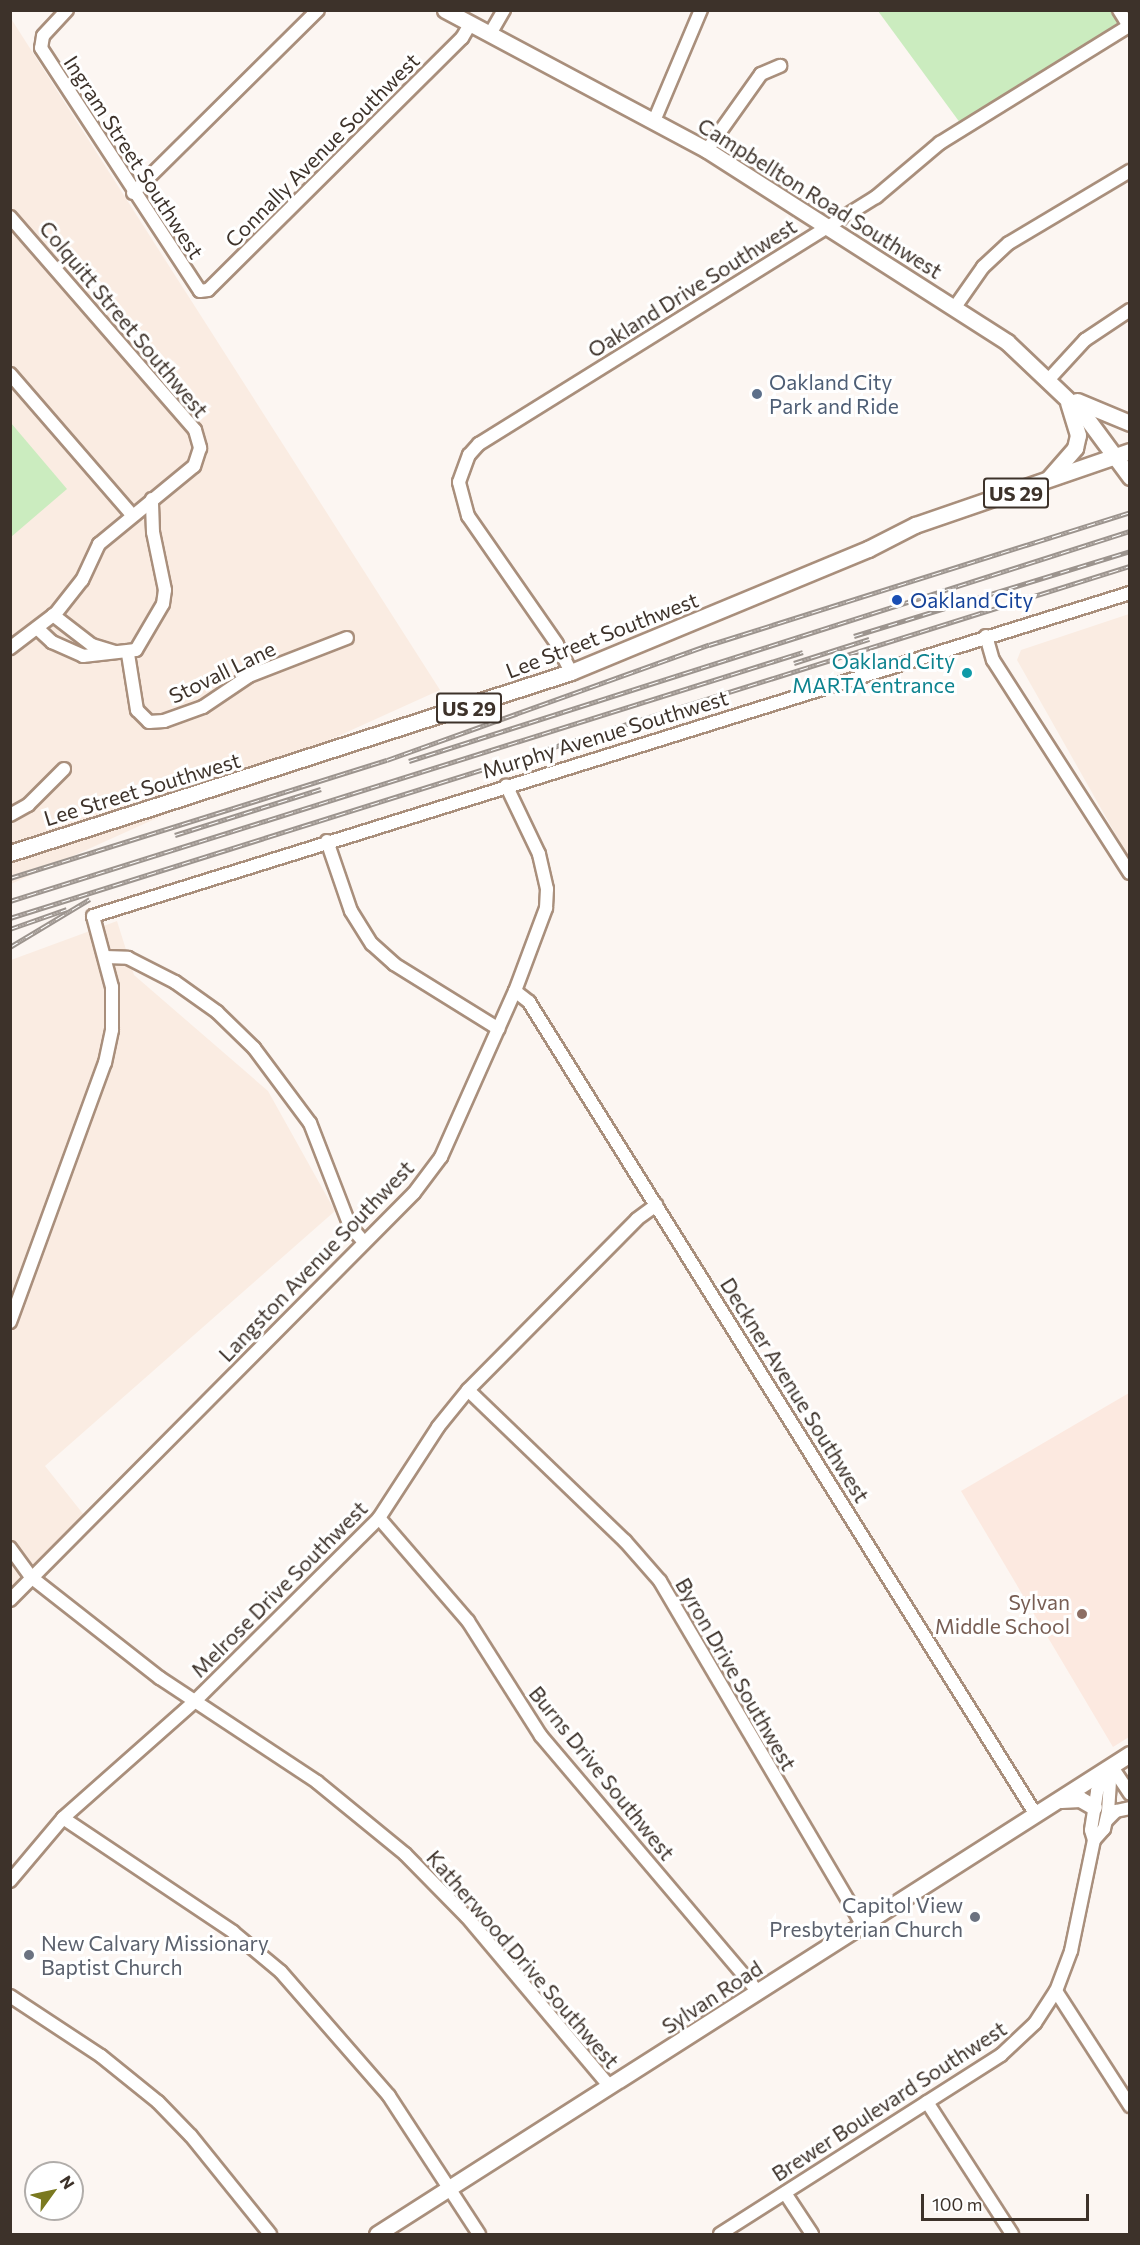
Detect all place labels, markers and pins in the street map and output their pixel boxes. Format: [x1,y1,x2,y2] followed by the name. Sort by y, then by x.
[769,369,899,419] place label: Oakland City Park and Ride
[750,387,764,401] marker: Oakland City Park and Ride
[910,587,1033,613] place label: Oakland City
[888,591,906,609] marker: Oakland City
[792,648,955,698] place label: Oakland City MARTA entrance
[960,666,974,680] marker: Oakland City MARTA entrance
[935,1589,1070,1639] place label: Sylvan Middle School
[1075,1607,1089,1621] marker: Sylvan Middle School
[769,1892,963,1942] place label: Capitol View Presbyterian Church
[968,1910,982,1924] marker: Capitol View Presbyterian Church
[41,1930,269,1980] place label: New Calvary Missionary Baptist Church
[22,1948,36,1962] marker: New Calvary Missionary Baptist Church

